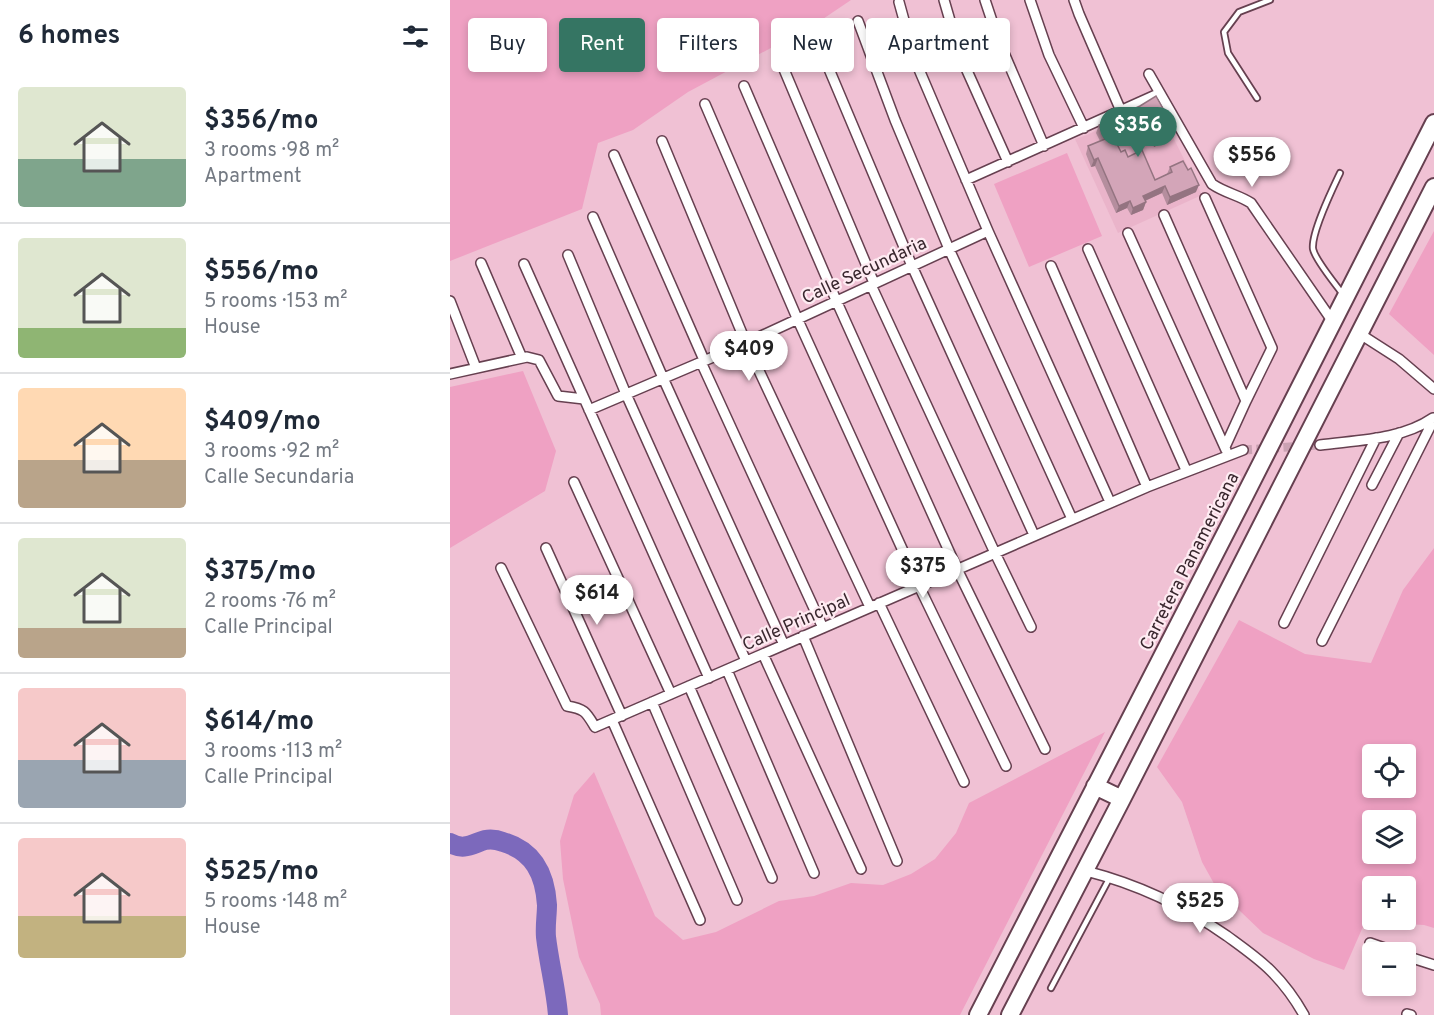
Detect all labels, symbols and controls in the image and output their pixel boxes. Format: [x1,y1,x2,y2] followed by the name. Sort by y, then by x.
[468,18,547,72] chip: Buy
[559,18,645,72] chip: Rent
[657,18,759,72] chip: Filters
[771,18,854,72] chip: New
[866,18,1010,72] chip: Apartment
[18,20,120,53] text: 6 homes
[399,20,432,53] icon: filters
[204,105,318,138] text: $356/mo
[1102,107,1174,158] pin: $356
[66,111,138,183] icon: home
[1114,113,1162,139] text: $356
[1216,137,1288,188] pin: $556
[204,138,339,164] text: 3 rooms · 98 m²
[1228,143,1276,169] text: $556
[204,164,302,190] text: Apartment
[799,232,931,310] street label: Calle Secundaria
[204,256,319,289] text: $556/mo
[66,262,138,334] icon: home
[204,289,347,315] text: 5 rooms · 153 m²
[204,315,260,341] text: House
[713,331,785,382] pin: $409
[724,337,774,363] text: $409
[204,406,321,439] text: $409/mo
[66,412,138,484] icon: home
[204,439,339,465] text: 3 rooms · 92 m²
[204,465,354,491] text: Calle Secundaria
[1135,469,1245,655] street label: Carretera Panamericana
[887,548,959,599] pin: $375
[900,554,946,580] text: $375
[204,556,316,589] text: $375/mo
[66,562,138,634] icon: home
[561,575,633,626] pin: $614
[574,581,620,607] text: $614
[204,589,336,615] text: 2 rooms · 76 m²
[739,589,854,657] street label: Calle Principal
[204,615,333,641] text: Calle Principal
[204,706,314,739] text: $614/mo
[66,712,138,784] icon: home
[204,739,342,765] text: 3 rooms · 113 m²
[1362,744,1416,996] map controls
[1362,744,1416,798] button: locate
[204,765,333,791] text: Calle Principal
[1362,810,1416,864] button: layers
[204,856,319,889] text: $525/mo
[66,862,138,934] icon: home
[1362,876,1416,930] button: +
[1164,883,1236,934] pin: $525
[204,889,347,915] text: 5 rooms · 148 m²
[1176,889,1224,915] text: $525
[204,915,260,941] text: House
[1362,942,1416,996] button: −

